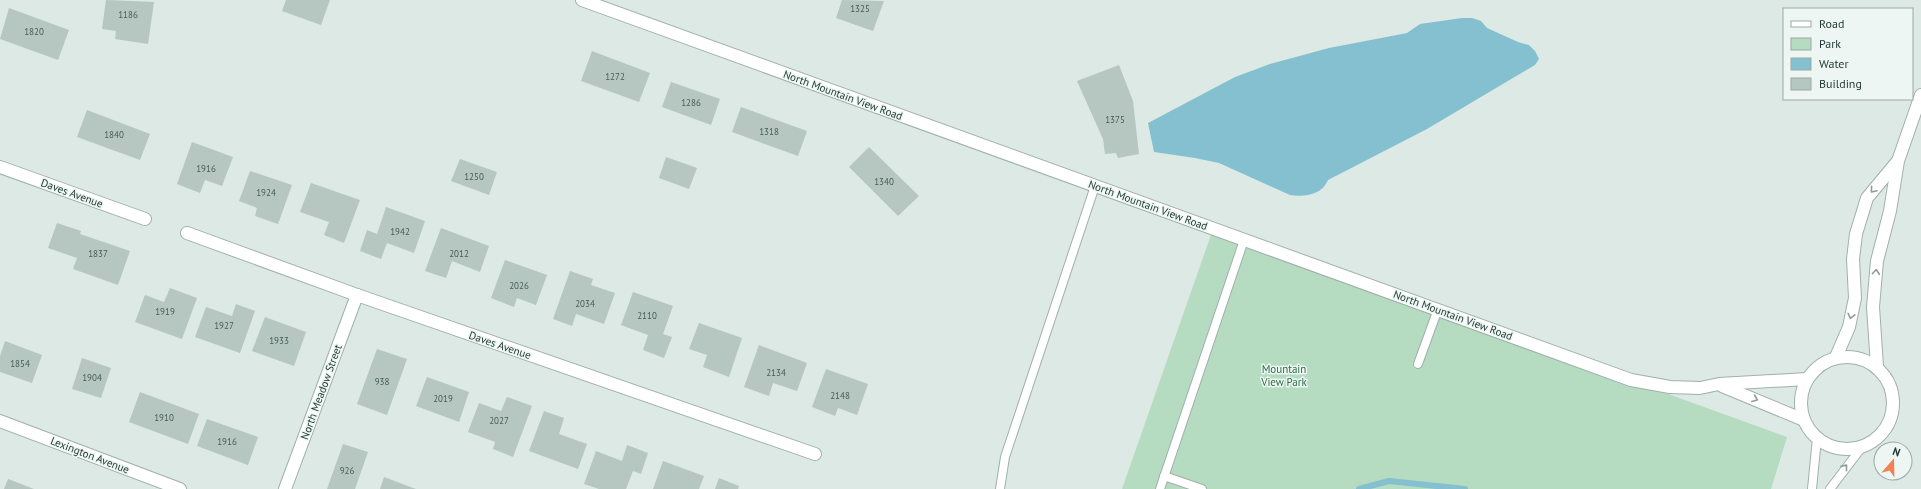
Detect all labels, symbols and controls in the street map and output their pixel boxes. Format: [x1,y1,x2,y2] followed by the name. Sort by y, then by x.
[850,3,870,14] house number: 1325
[1783,8,1913,100] legend
[118,9,138,20] house number: 1186
[1819,16,1844,31] text: Road
[24,26,44,37] house number: 1820
[1819,36,1841,51] text: Park
[1819,56,1849,71] text: Water
[781,67,905,123] street label: North Mountain View Road
[605,71,625,82] house number: 1272
[1819,76,1862,91] text: Building
[681,97,701,108] house number: 1286
[1105,114,1125,125] house number: 1375
[759,126,779,137] house number: 1318
[104,129,124,140] house number: 1840
[196,163,216,174] house number: 1916
[464,171,484,182] house number: 1250
[39,175,105,211] street label: Daves Avenue
[874,176,894,187] house number: 1340
[1086,177,1210,233] street label: North Mountain View Road
[1870,186,1877,193] one-way arrow
[256,187,276,198] house number: 1924
[390,226,410,237] house number: 1942
[88,248,108,259] house number: 1837
[449,248,469,259] house number: 2012
[1871,269,1880,275] one-way arrow
[509,280,529,291] house number: 2026
[1391,287,1515,343] street label: North Mountain View Road
[575,298,595,309] house number: 2034
[155,306,175,317] house number: 1919
[637,310,657,321] house number: 2110
[1847,312,1856,319] one-way arrow
[214,320,234,331] house number: 1927
[467,328,533,362] street label: Daves Avenue
[269,335,289,346] house number: 1933
[297,342,345,442] street label: North Meadow Street
[10,358,30,369] house number: 1854
[1260,362,1308,389] park label: Mountain View Park
[766,367,786,378] house number: 2134
[82,372,102,383] house number: 1904
[375,376,389,387] house number: 938
[830,390,850,401] house number: 2148
[433,393,453,404] house number: 2019
[1751,395,1758,403] one-way arrow
[154,412,174,423] house number: 1910
[489,415,509,426] house number: 2027
[49,434,132,477] street label: Lexington Avenue
[217,436,237,447] house number: 1916
[1873,441,1913,481] north arrow
[1891,444,1902,459] text: N
[340,465,354,476] house number: 926
[1841,465,1848,472] one-way arrow

